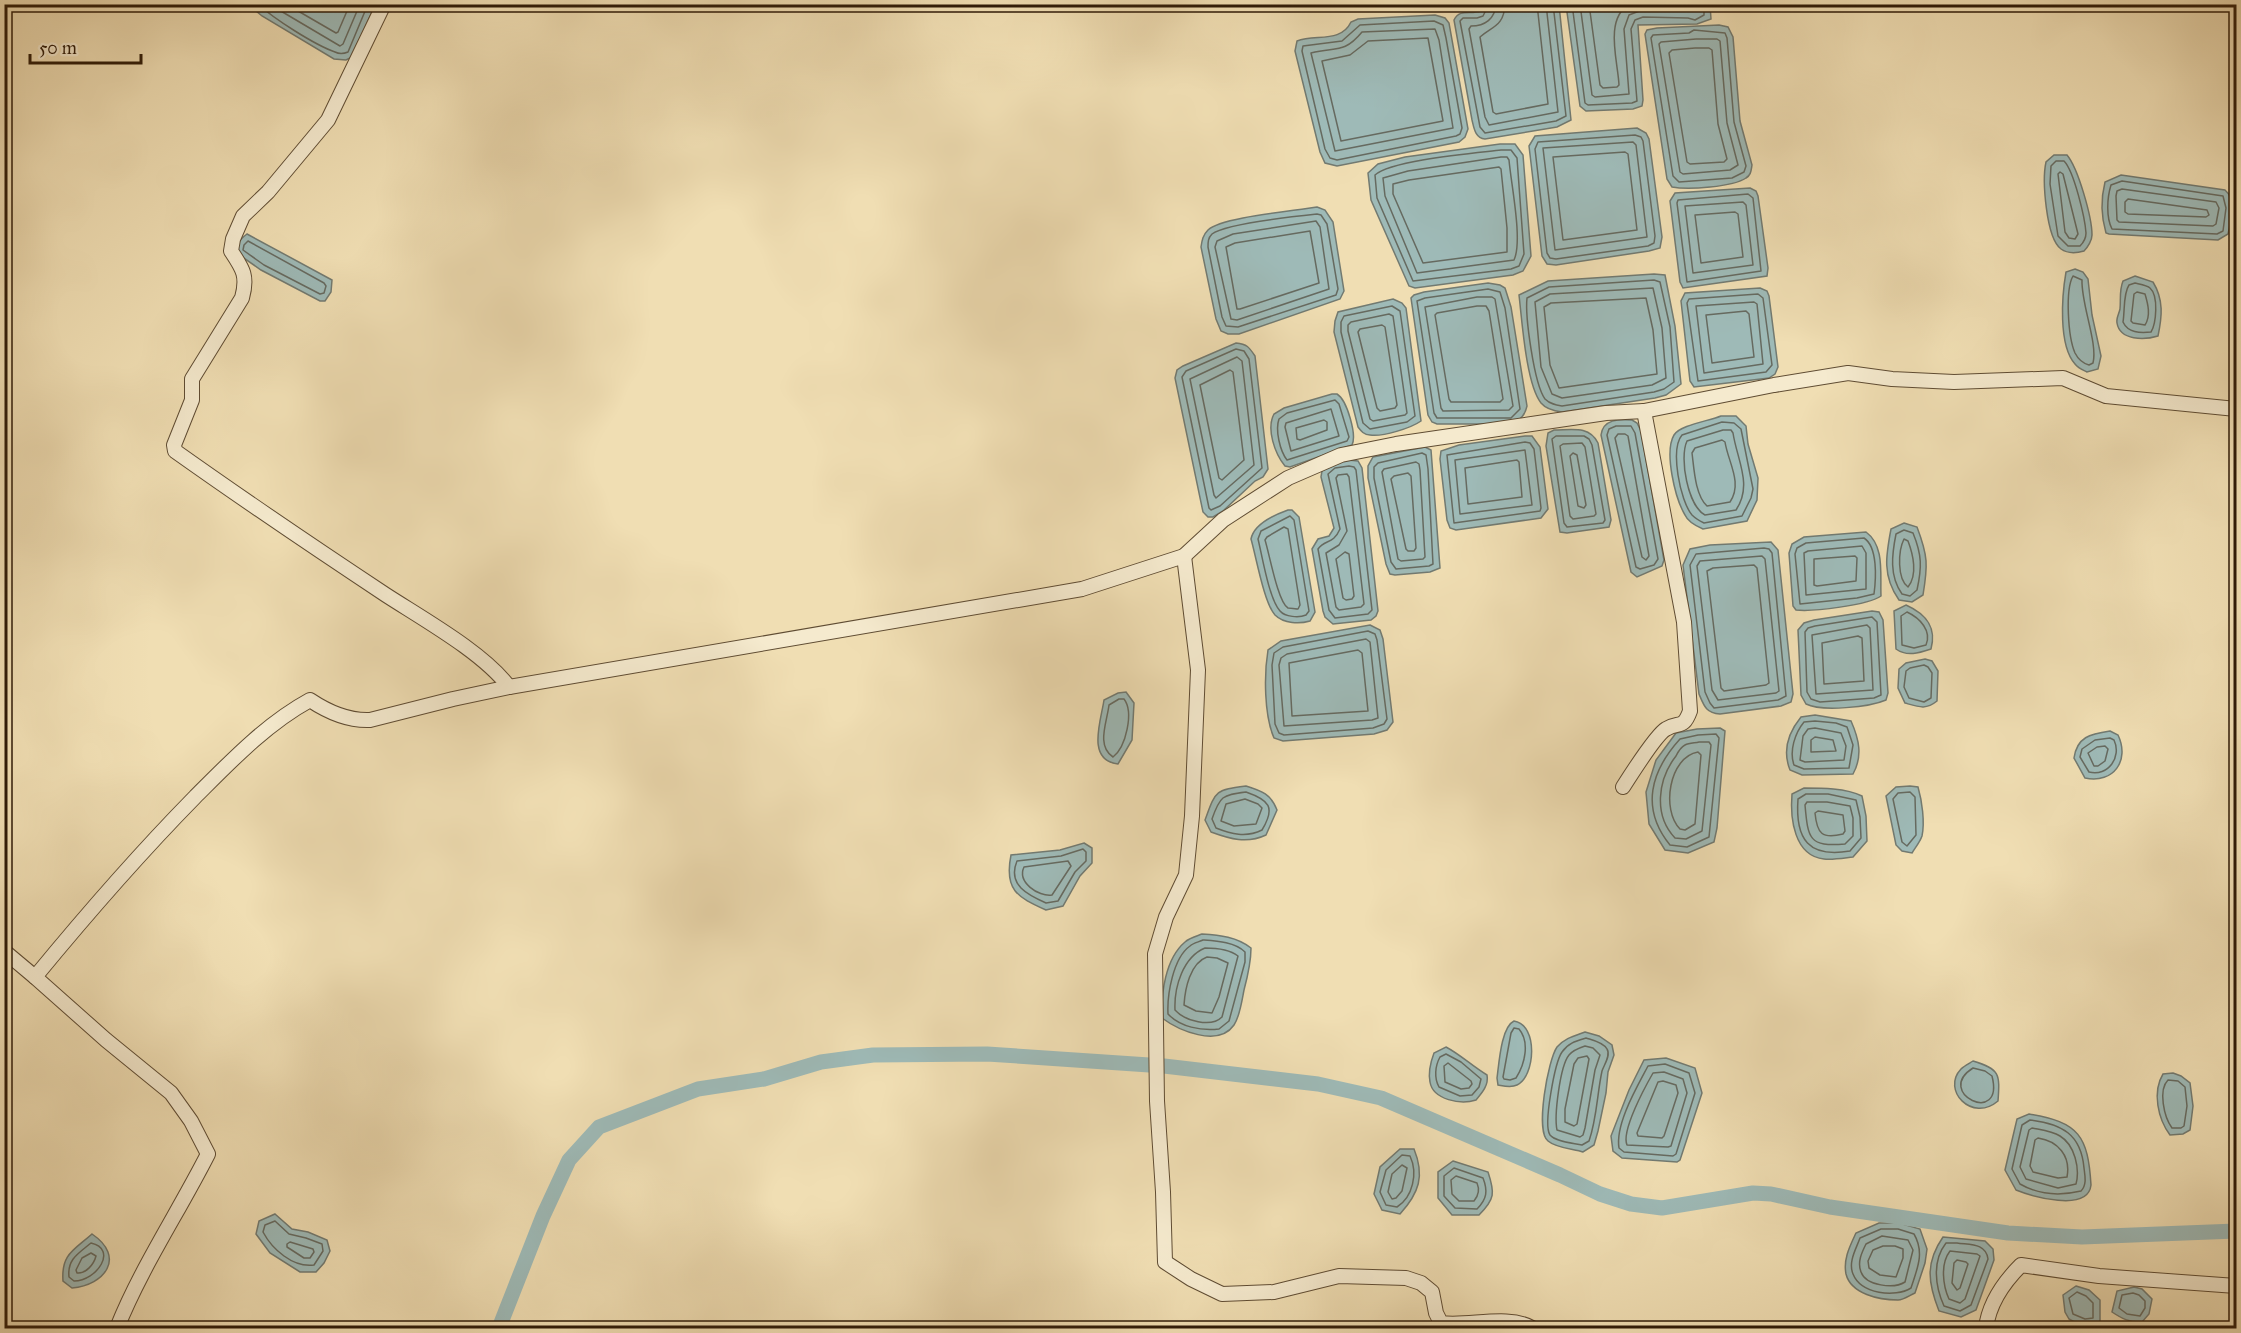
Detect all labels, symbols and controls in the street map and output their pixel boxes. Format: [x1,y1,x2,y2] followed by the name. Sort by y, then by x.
[30,27,141,65] scale bar
[39,37,77,59] text: 50 m

